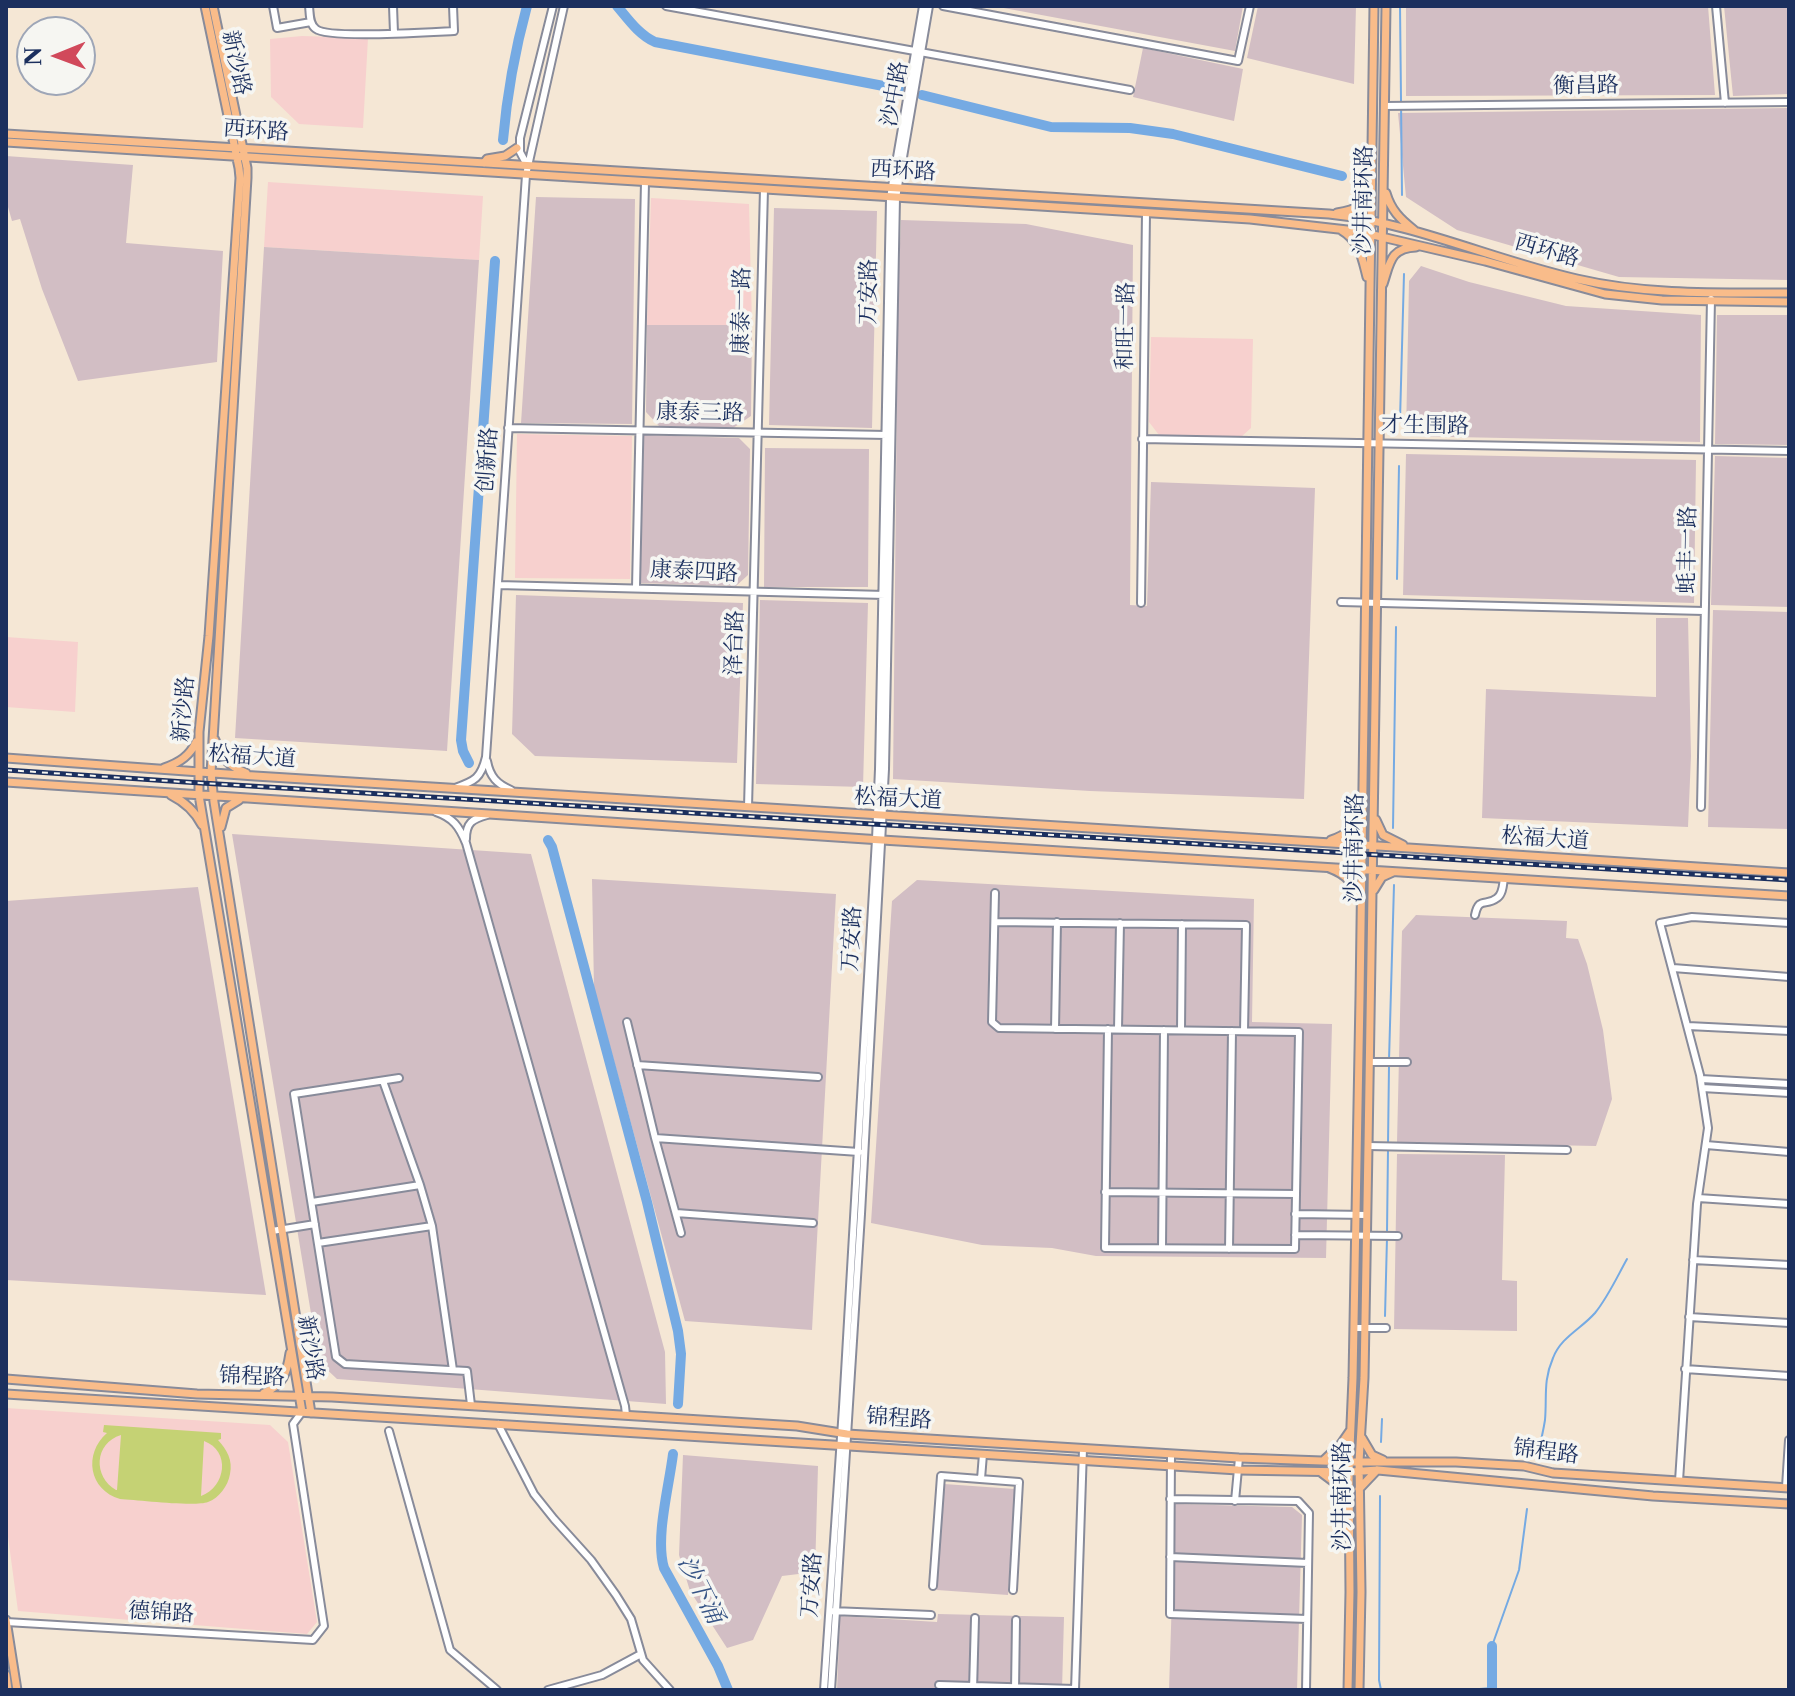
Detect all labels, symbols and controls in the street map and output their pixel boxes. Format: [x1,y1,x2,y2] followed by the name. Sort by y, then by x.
[16,16,96,96] north arrow
[216,28,256,98] street label: 新沙路
[20,47,47,66] text: N
[876,59,914,129] street label: 沙中路
[1553,72,1619,100] street label: 衡昌路
[222,116,290,146] street label: 西环路
[1350,145,1378,255] street label: 沙井南环路
[869,156,937,186] street label: 西环路
[1512,229,1582,273] street label: 西环路
[855,259,883,325] street label: 万安路
[728,267,756,355] street label: 康泰一路
[1112,282,1140,370] street label: 和旺一路
[656,399,744,427] street label: 康泰三路
[1381,412,1469,440] street label: 才生围路
[473,426,503,494] street label: 创新路
[1674,506,1702,594] street label: 蚝丰一路
[649,557,739,587] street label: 康泰四路
[721,610,749,676] street label: 泽台路
[168,675,200,743] street label: 新沙路
[207,741,297,773] street label: 松福大道
[853,784,943,814] street label: 松福大道
[1341,793,1369,903] street label: 沙井南环路
[1500,823,1590,855] street label: 松福大道
[837,905,867,973] street label: 万安路
[292,1313,328,1383] street label: 新沙路
[219,1363,285,1391] street label: 锦程路
[865,1404,933,1434] street label: 锦程路
[1512,1435,1580,1469] street label: 锦程路
[1330,1441,1356,1551] street label: 沙井南环路
[671,1551,729,1629] water label: 沙下涌
[797,1551,827,1619] street label: 万安路
[127,1598,195,1628] street label: 德锦路

